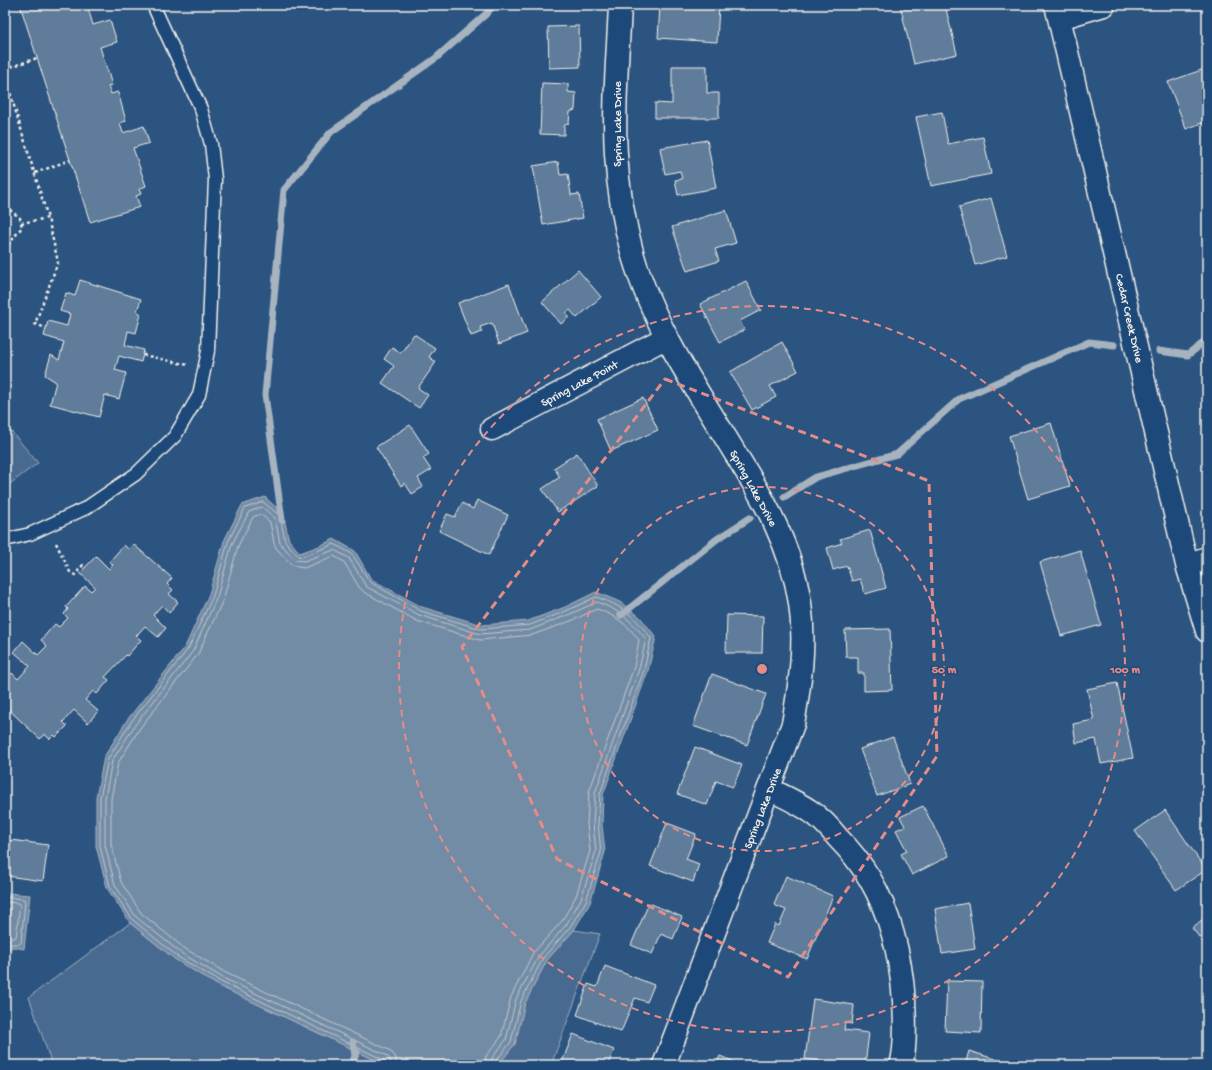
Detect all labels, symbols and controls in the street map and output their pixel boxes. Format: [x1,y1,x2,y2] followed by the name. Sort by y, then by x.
[612,81,626,167] street label: Spring Lake Drive
[1111,273,1145,365] street label: Cedar Creek Drive
[539,358,622,411] street label: Spring Lake Point
[725,448,779,530] street label: Spring Lake Drive
[755,662,769,676] centre of rings
[932,664,957,678] text: 50 m
[1109,664,1140,678] text: 100 m
[742,766,786,851] street label: Spring Lake Drive

